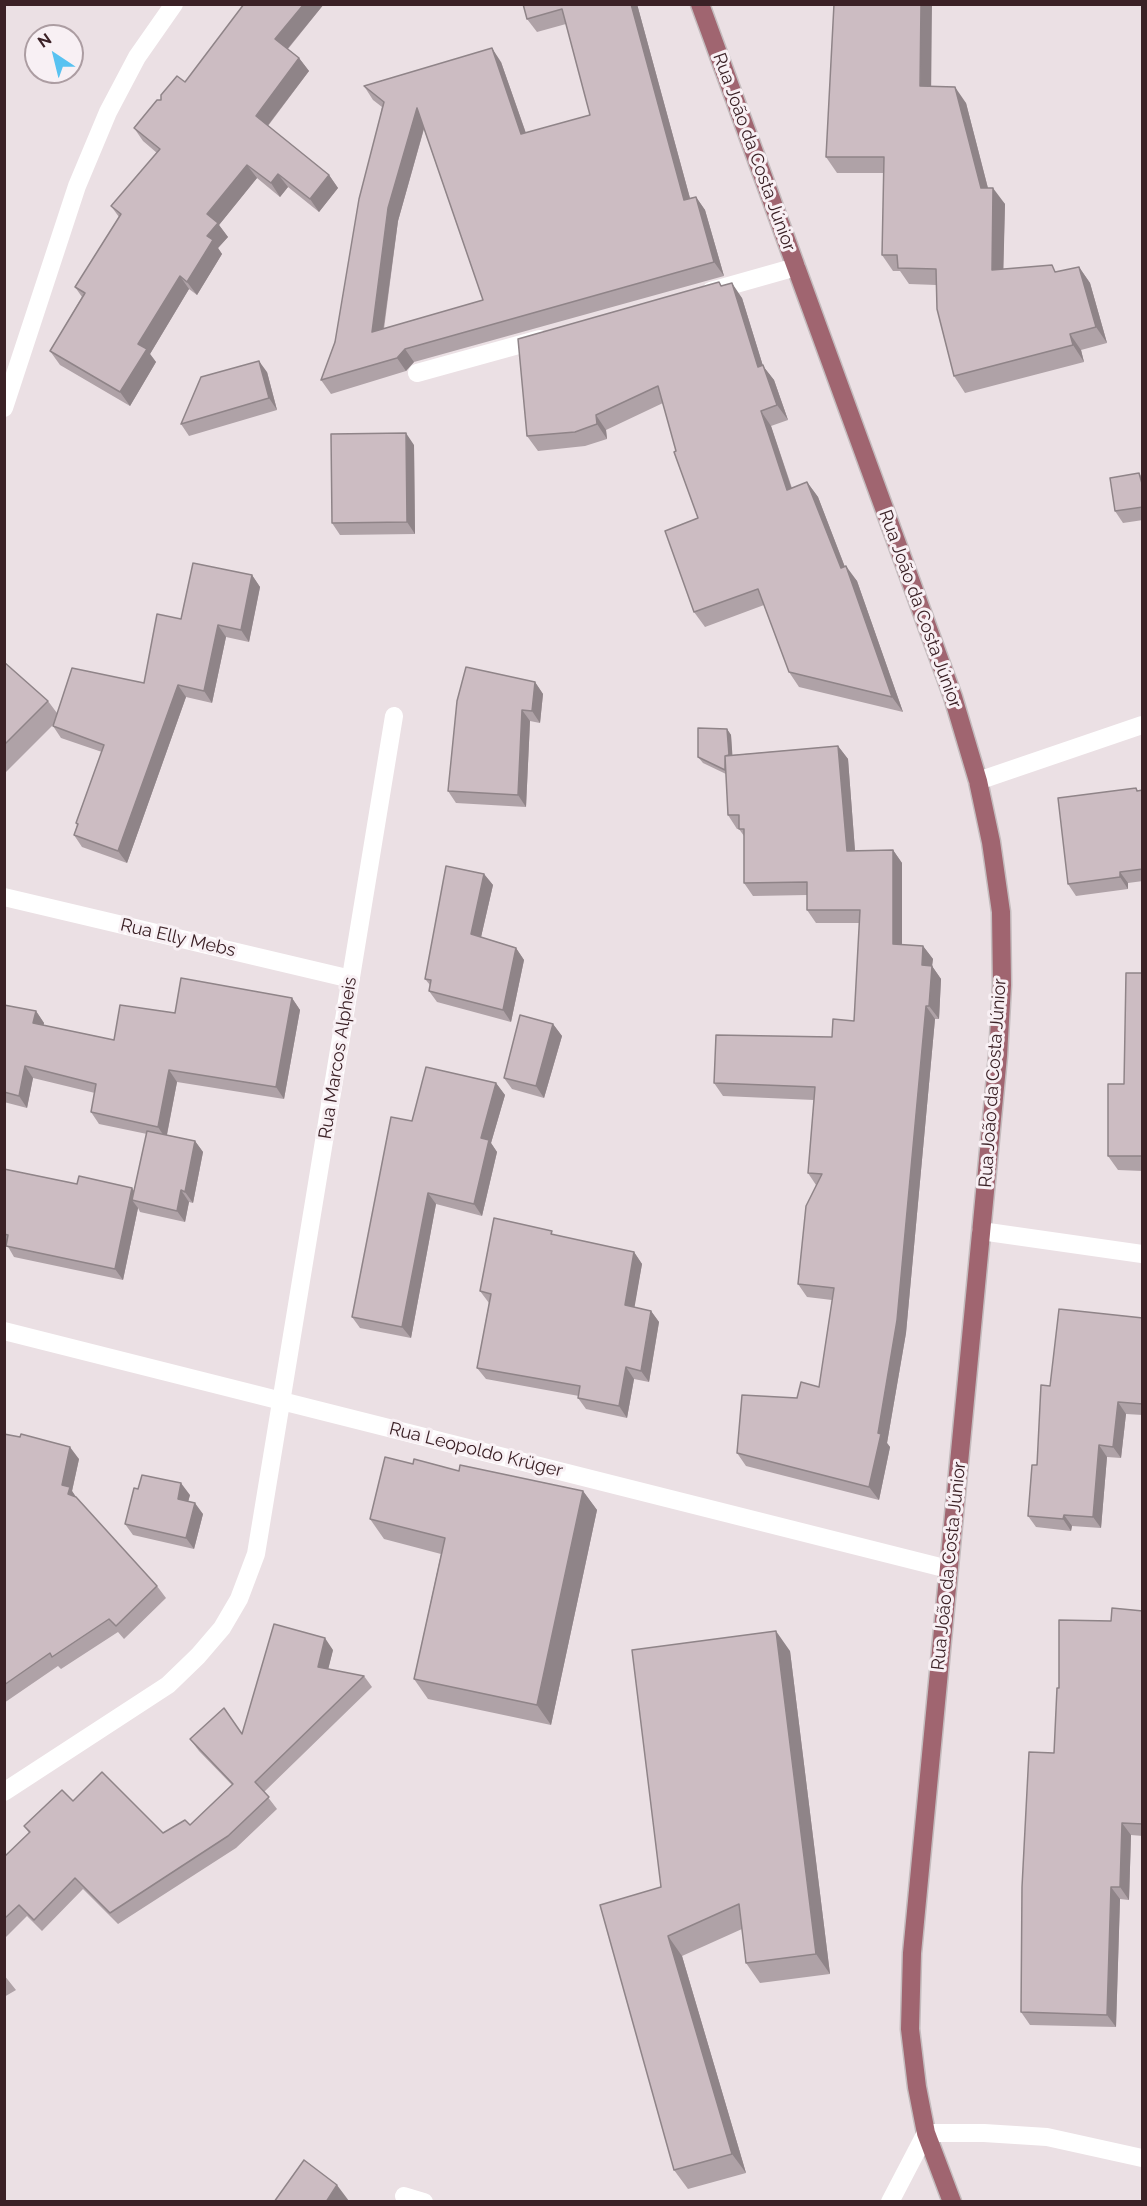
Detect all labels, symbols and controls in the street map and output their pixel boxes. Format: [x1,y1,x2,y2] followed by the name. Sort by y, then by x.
[24,24,84,84] north arrow
[34,29,55,52] text: N
[708,50,800,254] street label: Rua João da Costa Júnior
[874,507,966,711] street label: Rua João da Costa Júnior
[118,914,238,962] street label: Rua Elly Mebs
[315,975,361,1141] street label: Rua Marcos Alpheis
[975,978,1011,1188] street label: Rua João da Costa Júnior
[387,1418,565,1482] street label: Rua Leopoldo Krüger
[927,1461,971,1671] street label: Rua João da Costa Júnior

